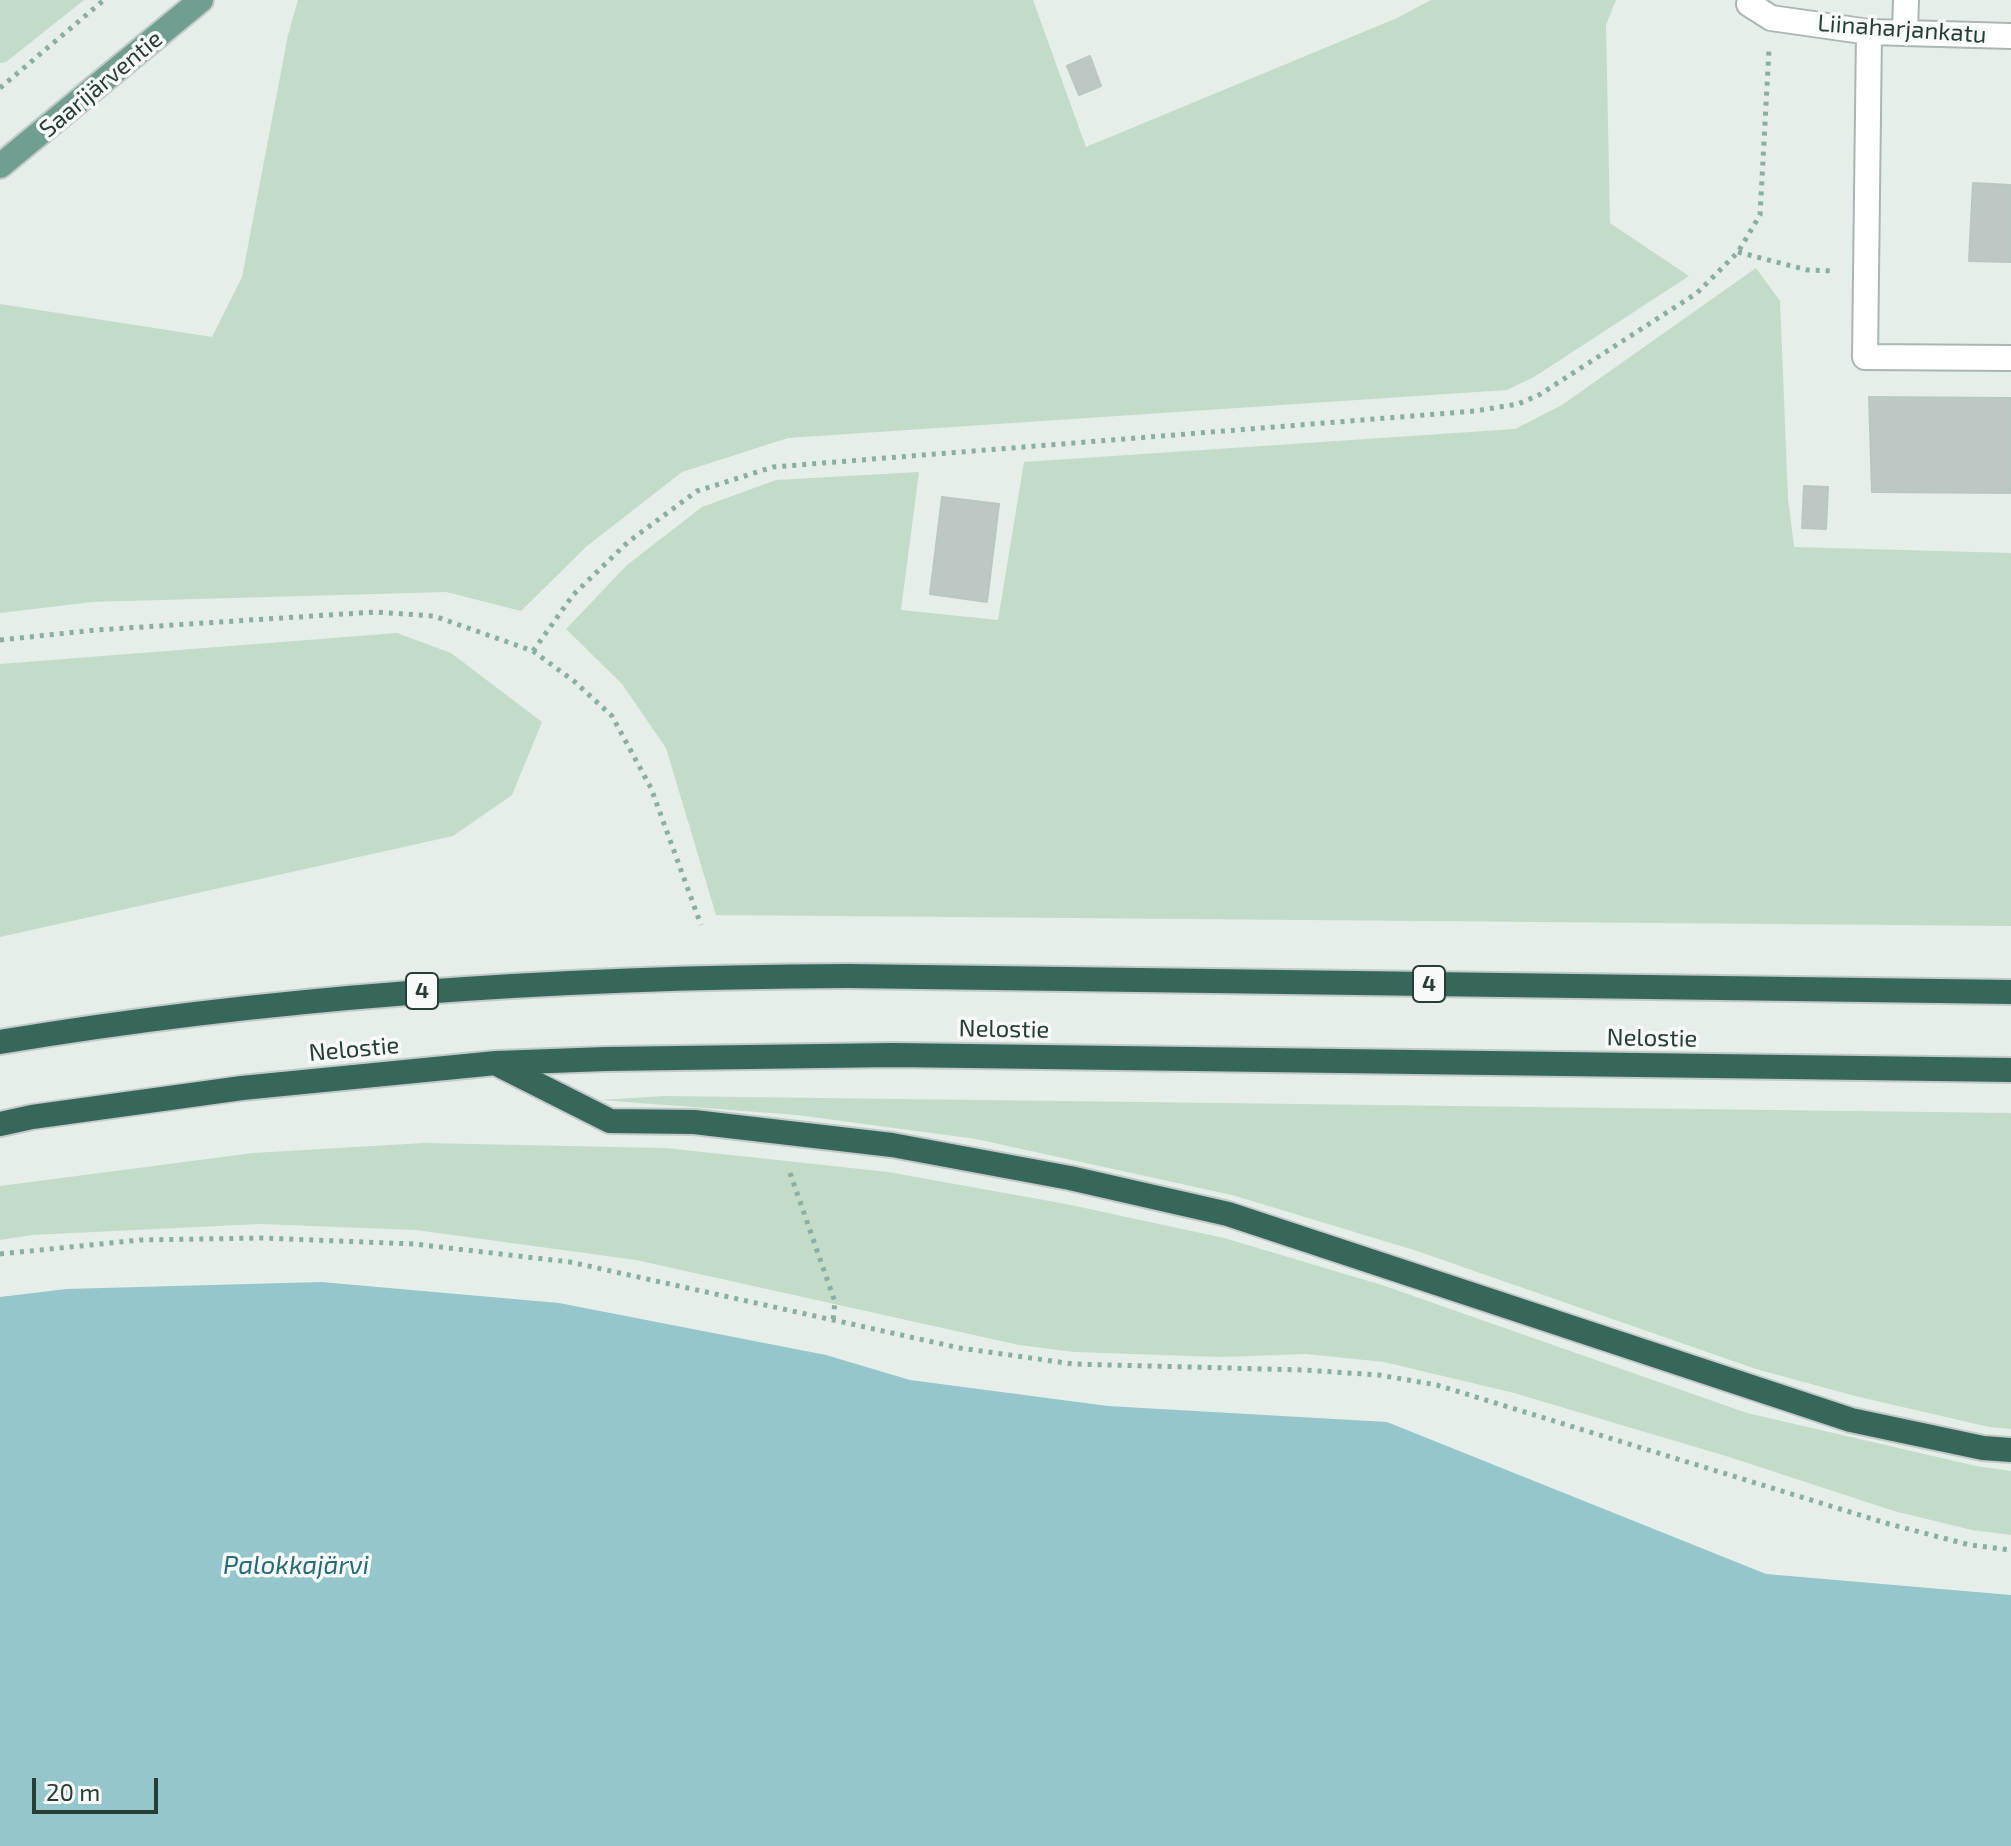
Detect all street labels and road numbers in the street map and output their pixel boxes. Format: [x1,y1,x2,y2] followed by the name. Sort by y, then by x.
[1816,9,1988,49] street label: Liinaharjankatu
[34,24,168,144] street label: Saarijärventie
[1413,966,1445,1002] road number: 4
[406,973,438,1009] road number: 4
[958,1014,1050,1044] street label: Nelostie
[1606,1023,1698,1053] street label: Nelostie
[308,1031,400,1067] street label: Nelostie

